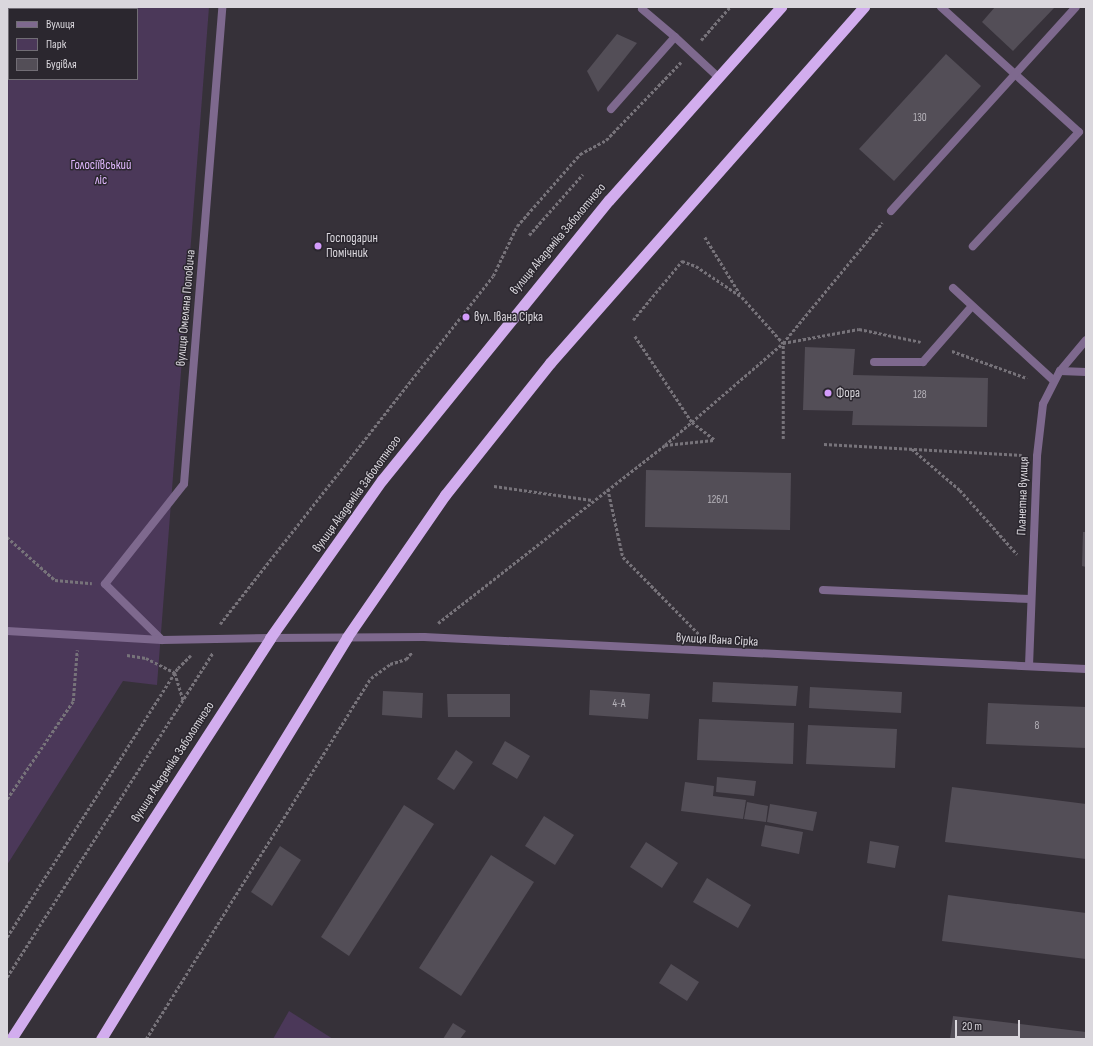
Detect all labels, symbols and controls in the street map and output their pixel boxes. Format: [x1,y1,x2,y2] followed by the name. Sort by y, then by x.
[8,8,138,80] legend
[46,17,75,32] text: Вулиця
[46,37,66,52] text: Парк
[46,57,77,72] text: Будівля
[913,111,927,125] house number: 130
[71,158,131,189] park label: Голосіївський ліс
[507,180,609,298] street label: вулиця Академіка Заболотного
[326,231,378,262] place label: Господарин Помічник
[313,241,323,251] marker: Господарин Помічник
[173,249,199,367] street label: вулиця Омеляна Поповича
[474,309,543,325] place label: вул. Івана Сірка
[461,312,471,322] marker: вул. Івана Сірка
[836,385,860,401] place label: Фора
[823,388,833,398] marker: Фора
[913,388,927,402] house number: 128
[309,433,405,555] street label: вулиця Академіка Заболотного
[1014,456,1032,536] street label: Планетна вулиця
[708,493,728,507] house number: 126/1
[675,630,759,650] street label: вулиця Івана Сірка
[612,697,626,711] house number: 4-А
[128,699,218,825] street label: вулиця Академіка Заболотного
[1035,719,1039,733] house number: 8
[957,1012,1022,1038] scale bar
[962,1019,982,1034] text: 20 m

